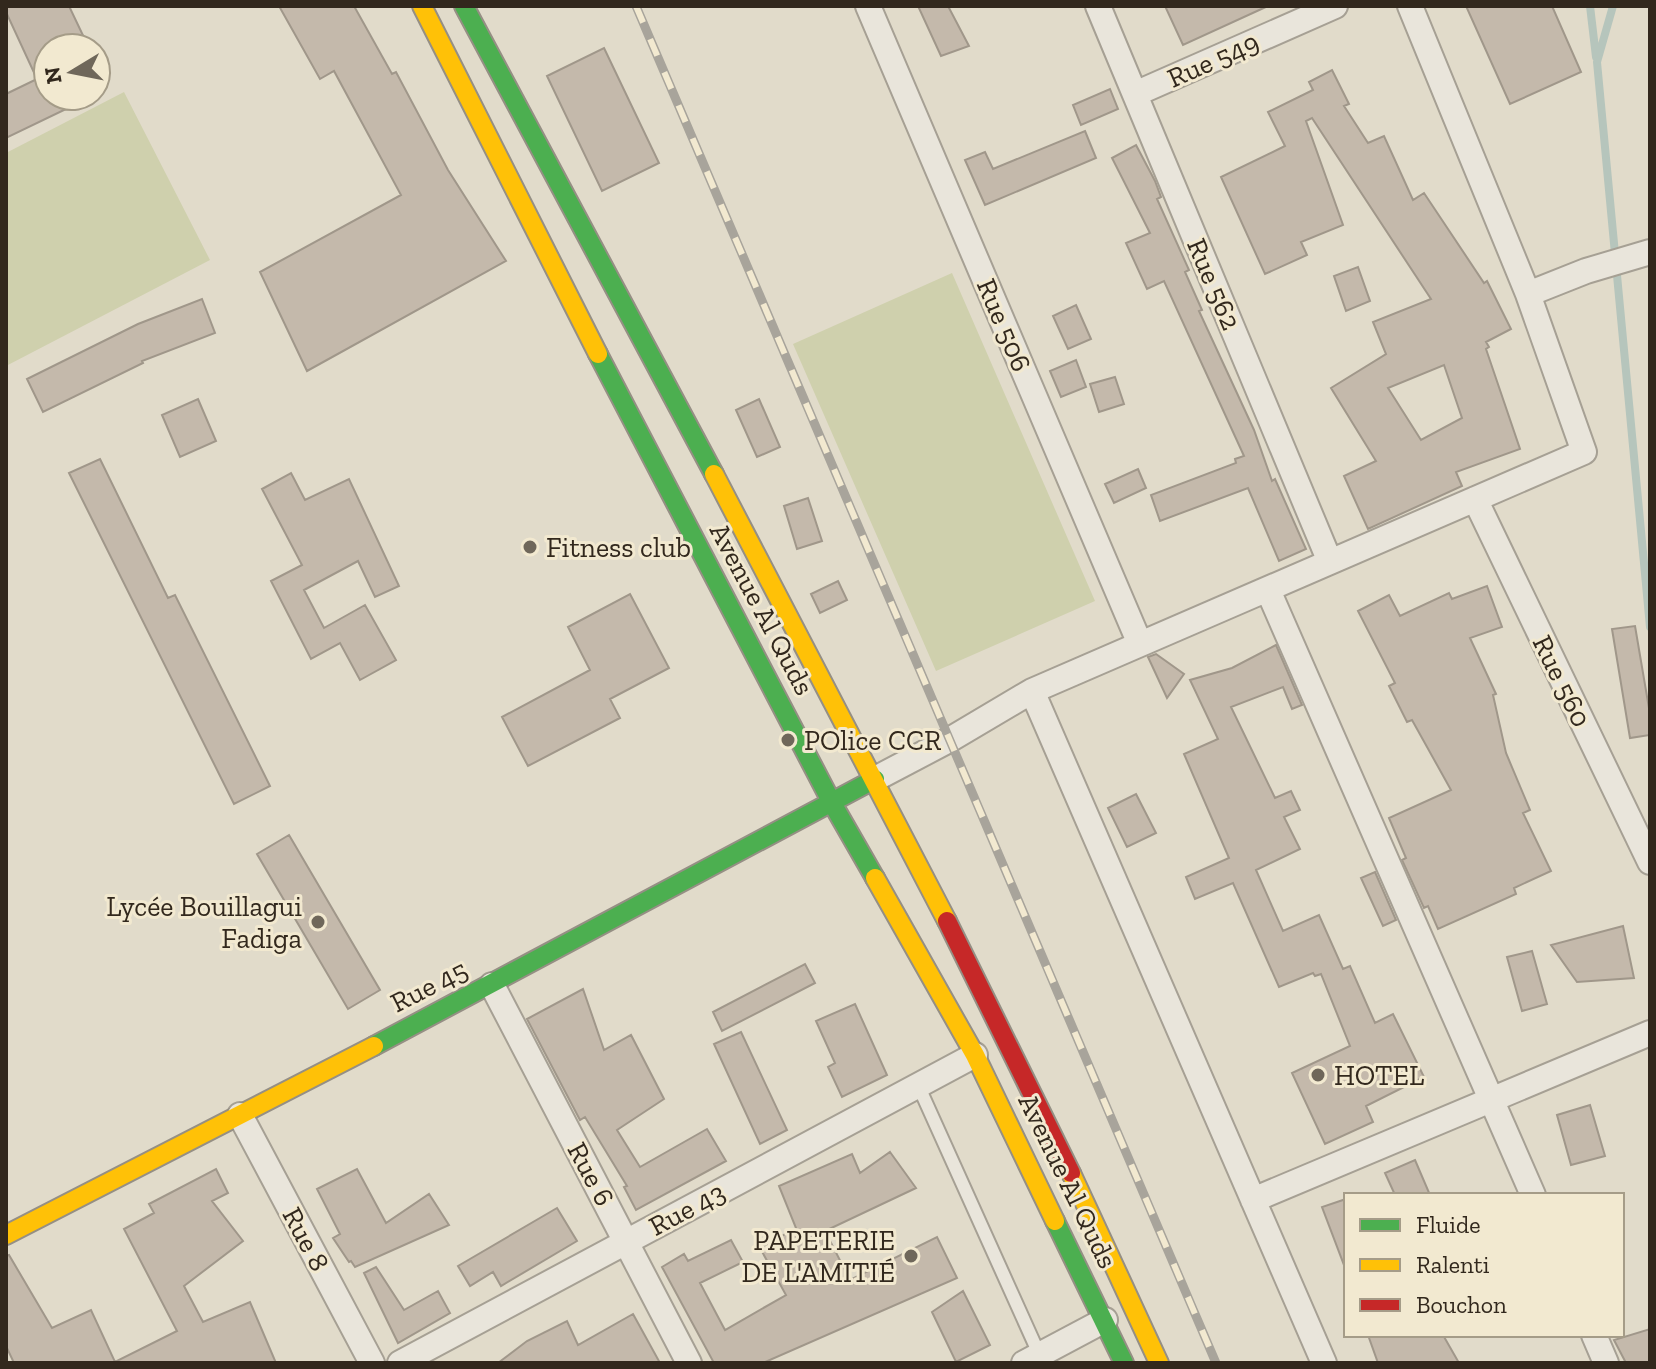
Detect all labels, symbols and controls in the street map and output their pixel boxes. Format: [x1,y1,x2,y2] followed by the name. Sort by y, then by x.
[1162,25,1264,95] street label: Rue 549
[32,32,112,112] north arrow
[38,65,68,86] text: N
[1180,233,1248,335] street label: Rue 562
[970,274,1038,376] street label: Rue 506
[703,517,821,701] street label: Avenue Al Quds
[546,531,691,564] place label: Fitness club
[521,538,539,556] marker: Fitness club
[1526,630,1598,732] street label: Rue 560
[804,724,941,757] place label: POlice CCR
[779,731,797,749] marker: POlice CCR
[106,890,302,955] place label: Lycée Bouillagui Fadiga
[309,913,327,931] marker: Lycée Bouillagui Fadiga
[385,953,473,1019] street label: Rue 45
[1334,1059,1424,1092] place label: HOTEL
[1309,1066,1327,1084] marker: HOTEL
[1011,1088,1125,1274] street label: Avenue Al Quds
[561,1137,621,1211] street label: Rue 6
[643,1175,731,1243] street label: Rue 43
[1344,1193,1624,1337] legend
[276,1201,336,1277] street label: Rue 8
[1416,1210,1480,1239] text: Fluide
[741,1224,895,1289] place label: PAPETERIE DE L'AMITIÉ
[902,1247,920,1265] marker: PAPETERIE DE L'AMITIÉ
[1416,1250,1490,1279] text: Ralenti
[1416,1290,1507,1319] text: Bouchon

